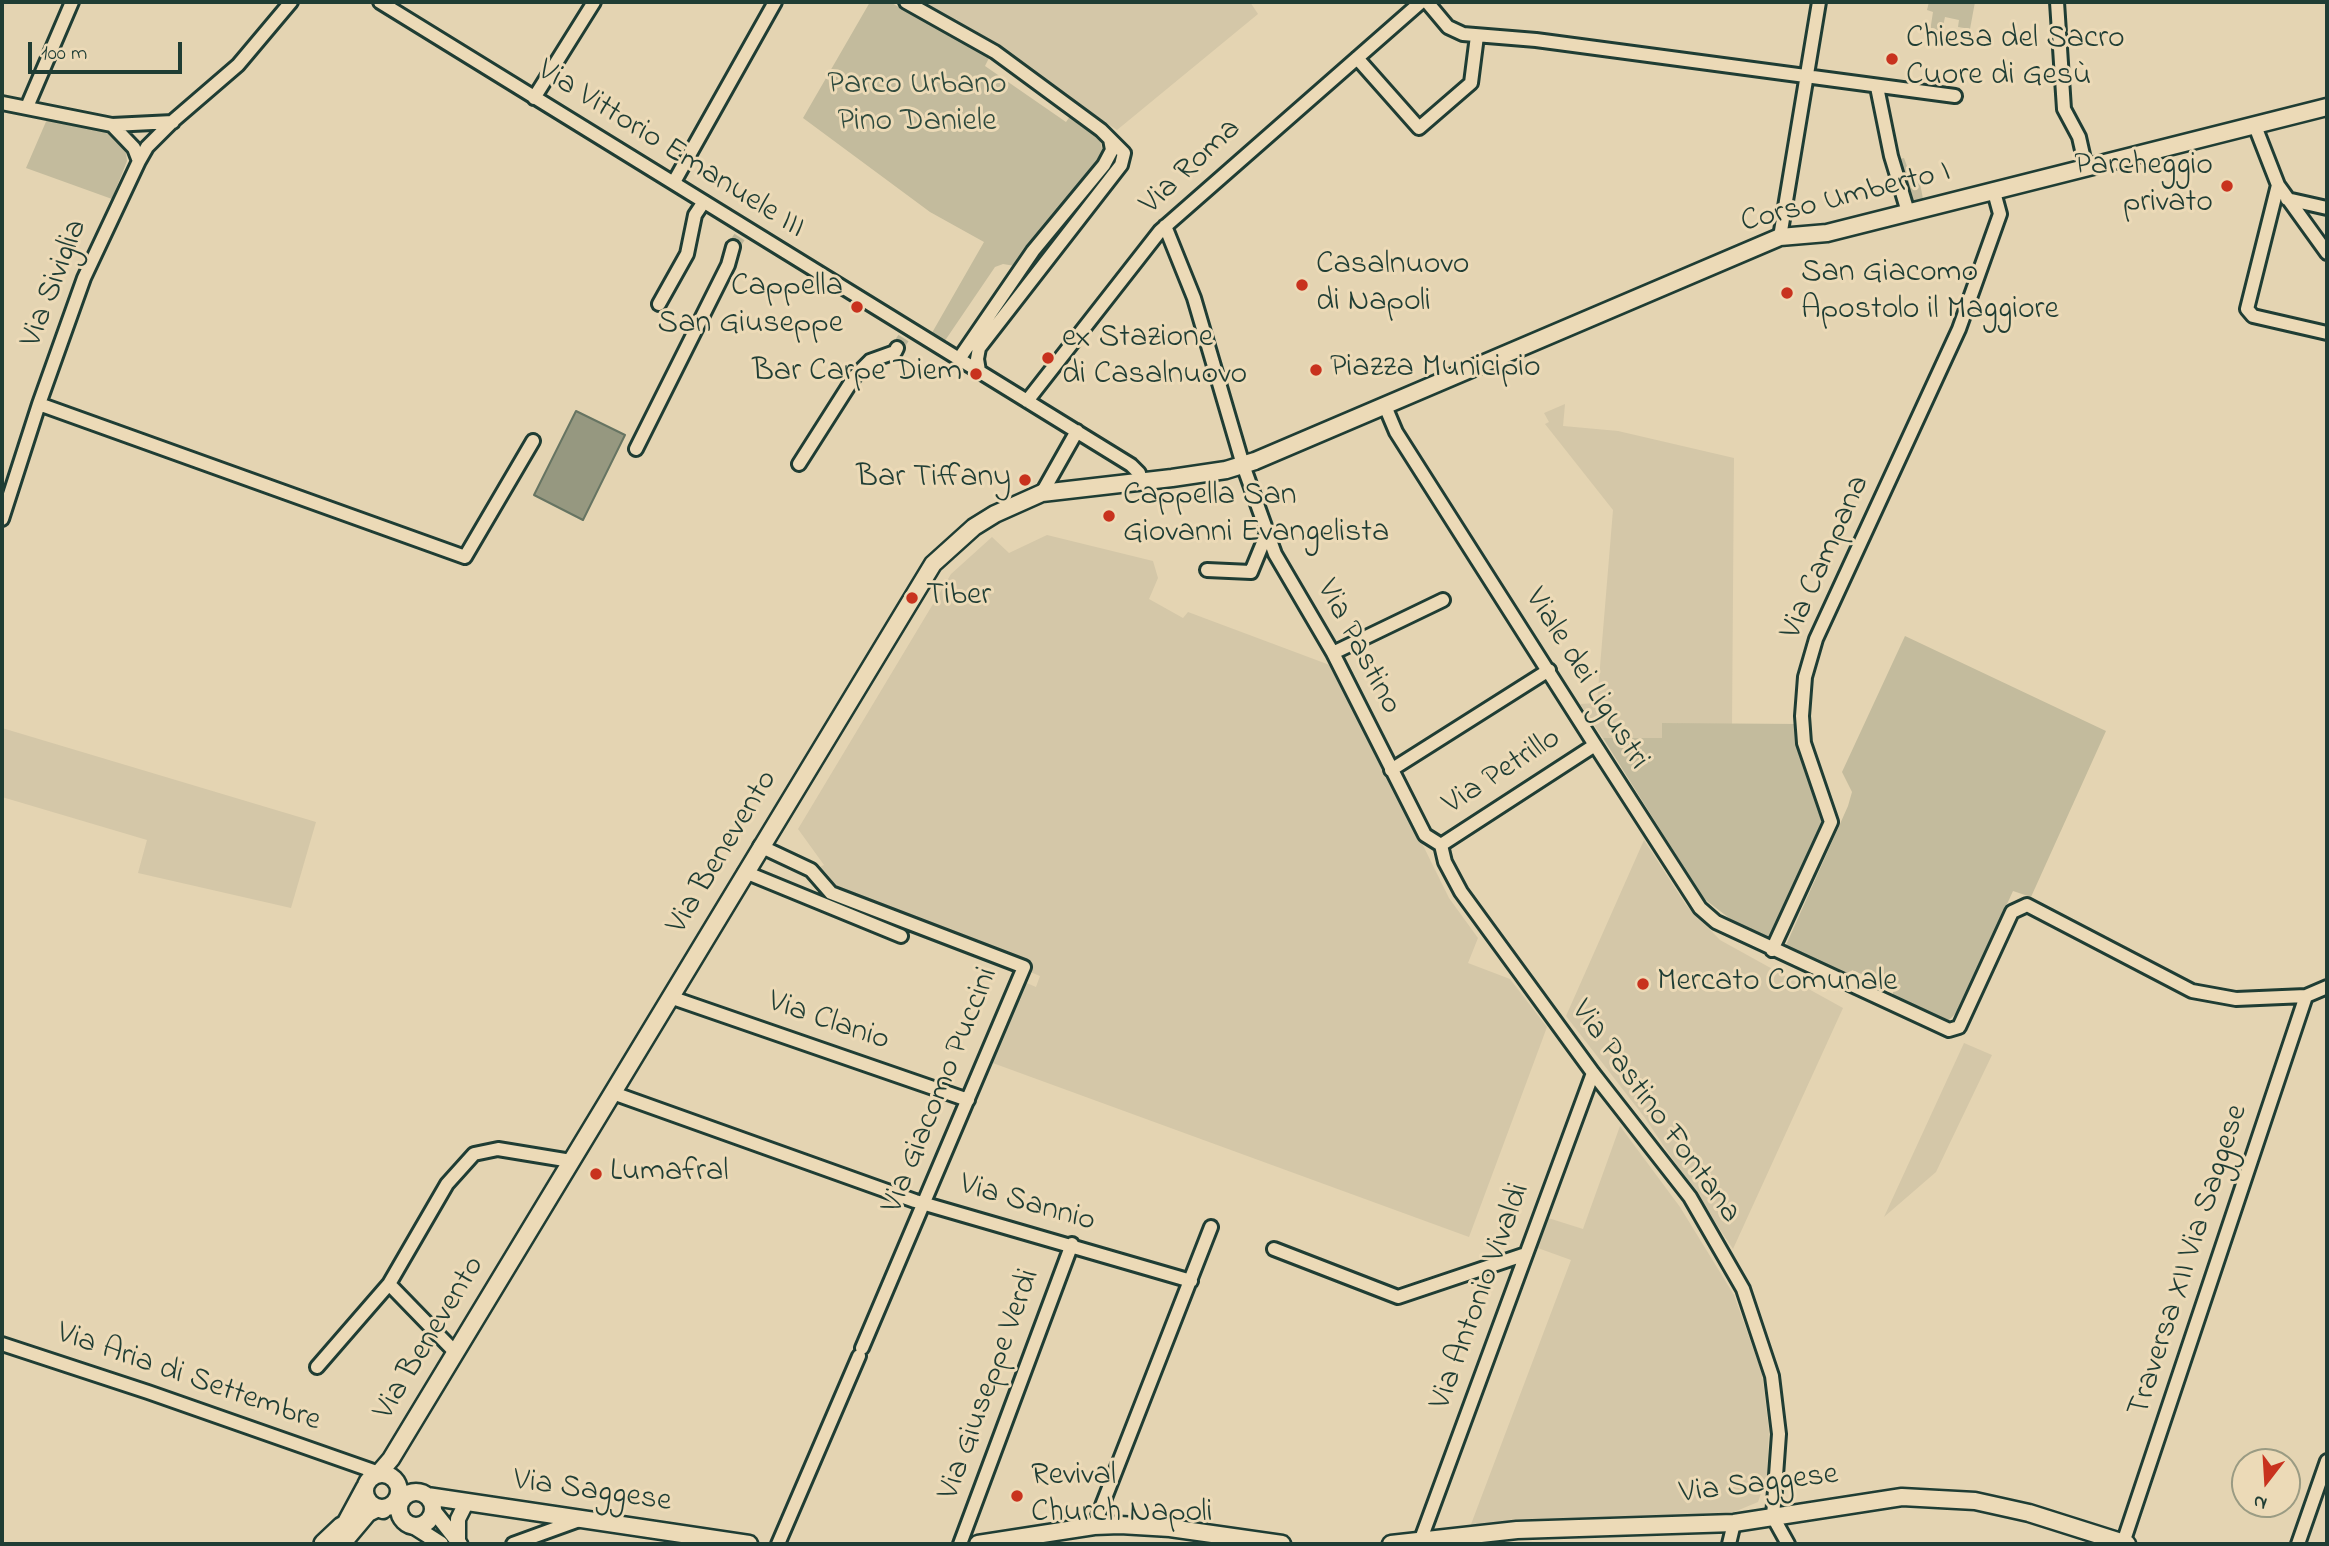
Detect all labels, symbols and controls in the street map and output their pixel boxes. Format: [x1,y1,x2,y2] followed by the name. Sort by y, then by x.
[1906,22,2125,97] place label: Chiesa del Sacro Cuore di Gesù
[32,28,186,72] scale bar
[41,39,87,69] text: 100 m
[1884,51,1900,67] marker: Chiesa del Sacro Cuore di Gesù
[529,53,811,249] street label: Via Vittorio Emanuele III
[827,68,1007,143] park label: Parco Urbano Pino Daniele
[1134,112,1250,224] street label: Via Roma
[2074,149,2213,224] place label: Parcheggio privato
[1737,154,1955,244] street label: Corso Umberto I
[2219,178,2235,194] marker: Parcheggio privato
[14,215,98,353] street label: Via Siviglia
[1316,248,1469,323] place label: Casalnuovo di Napoli
[1801,256,2059,331] place label: San Giacomo Apostolo il Maggiore
[658,270,843,345] place label: Cappella San Giuseppe
[1294,277,1310,293] marker: Casalnuovo di Napoli
[1779,285,1795,301] marker: San Giacomo Apostolo il Maggiore
[849,299,865,315] marker: Cappella San Giuseppe
[1062,321,1247,396] place label: ex Stazione di Casalnuovo
[1040,350,1056,366] marker: ex Stazione di Casalnuovo
[1330,351,1541,389] place label: Piazza Municipio
[752,355,962,393] place label: Bar Carpe Diem
[1308,362,1324,378] marker: Piazza Municipio
[968,366,984,382] marker: Bar Carpe Diem
[856,461,1011,499] place label: Bar Tiffany
[1774,470,1880,646] street label: Via Campana
[1017,472,1033,488] marker: Bar Tiffany
[1123,479,1389,554] place label: Cappella San Giovanni Evangelista
[1101,508,1117,524] marker: Cappella San Giovanni Evangelista
[1306,574,1408,722] street label: Via Pastino
[926,579,991,617] place label: Tiber
[1514,582,1656,778] street label: Viale dei Ligustri
[904,590,920,606] marker: Tiber
[1437,721,1569,825] street label: Via Petrillo
[660,764,788,942] street label: Via Benevento
[875,963,1009,1219] street label: Via Giacomo Puccini
[1657,965,1898,1003] place label: Mercato Comunale
[1635,976,1651,992] marker: Mercato Comunale
[762,984,894,1062] street label: Via Clanio
[1560,994,1748,1232] street label: Via Pastino Fontana
[2121,1100,2259,1422] street label: Traversa XII Via Saggese
[610,1155,729,1193] place label: Lumafral
[588,1166,604,1182] marker: Lumafral
[955,1167,1099,1243] street label: Via Sannio
[1423,1179,1541,1415] street label: Via Antonio Vivaldi
[367,1250,495,1428] street label: Via Benevento
[931,1264,1051,1506] street label: Via Giuseppe Verdi
[51,1316,325,1442] street label: Via Aria di Settembre
[2231,1448,2301,1518] north arrow
[1678,1457,1840,1515] street label: Via Saggese
[1031,1459,1212,1534] place label: Revival Church Napoli
[510,1463,674,1523] street label: Via Saggese
[2250,1487,2270,1516] text: N
[1009,1488,1025,1504] marker: Revival Church Napoli

